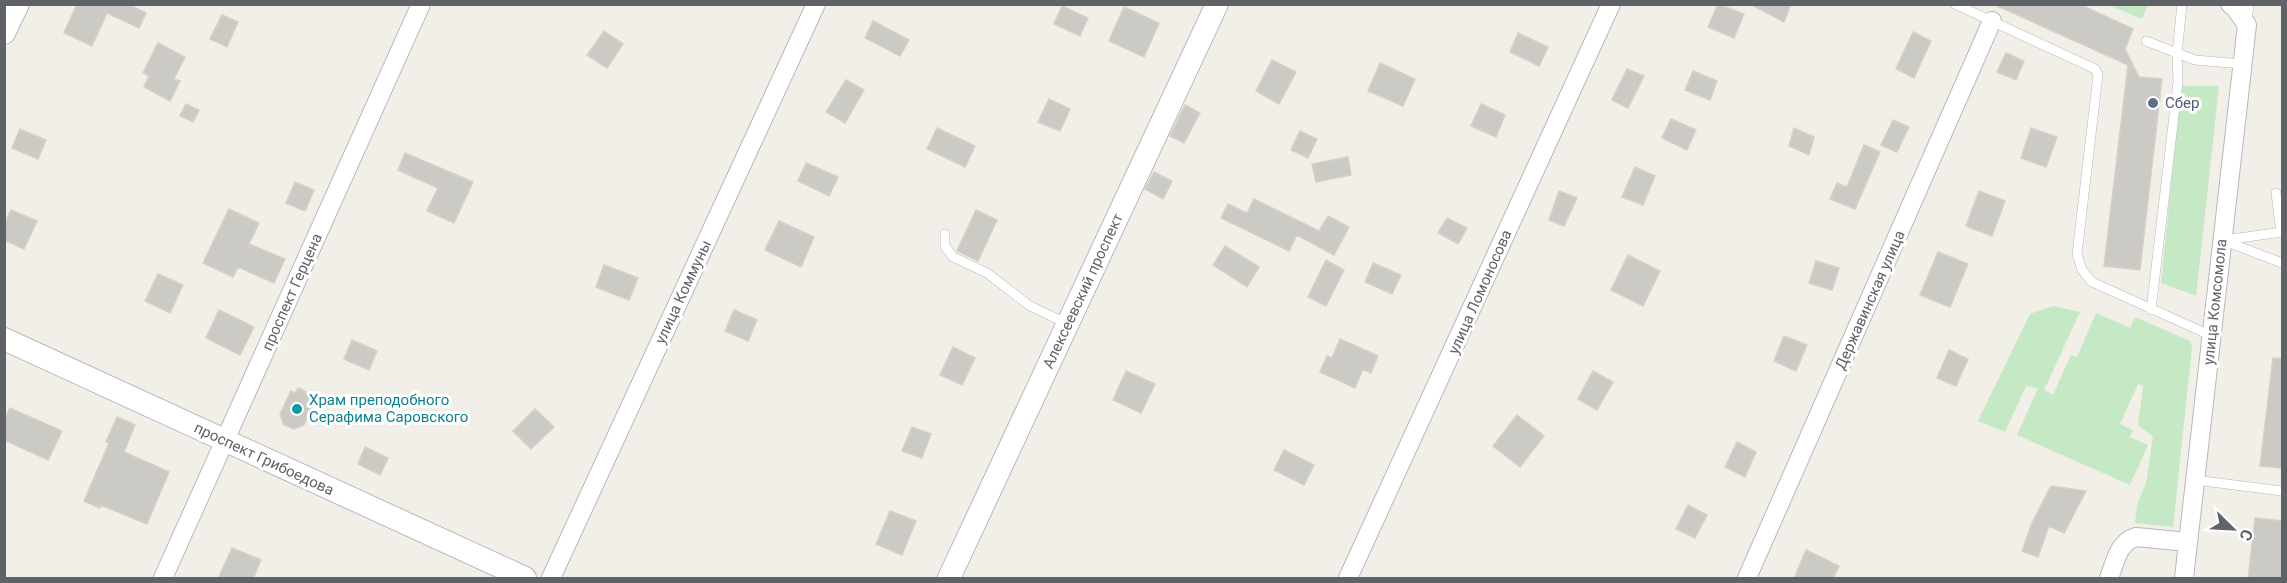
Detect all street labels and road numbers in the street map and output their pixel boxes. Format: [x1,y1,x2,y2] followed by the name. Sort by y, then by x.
[1039,210,1127,372] street label: Алексеевский проспект
[1445,227,1515,357] street label: улица Ломоносова
[1831,228,1909,372] street label: Державинская улица
[258,231,326,353] street label: проспект Герцена
[651,237,715,347] street label: улица Коммуны
[2199,238,2231,366] street label: улица Комсомола
[191,419,337,499] street label: проспект Грибоедова

